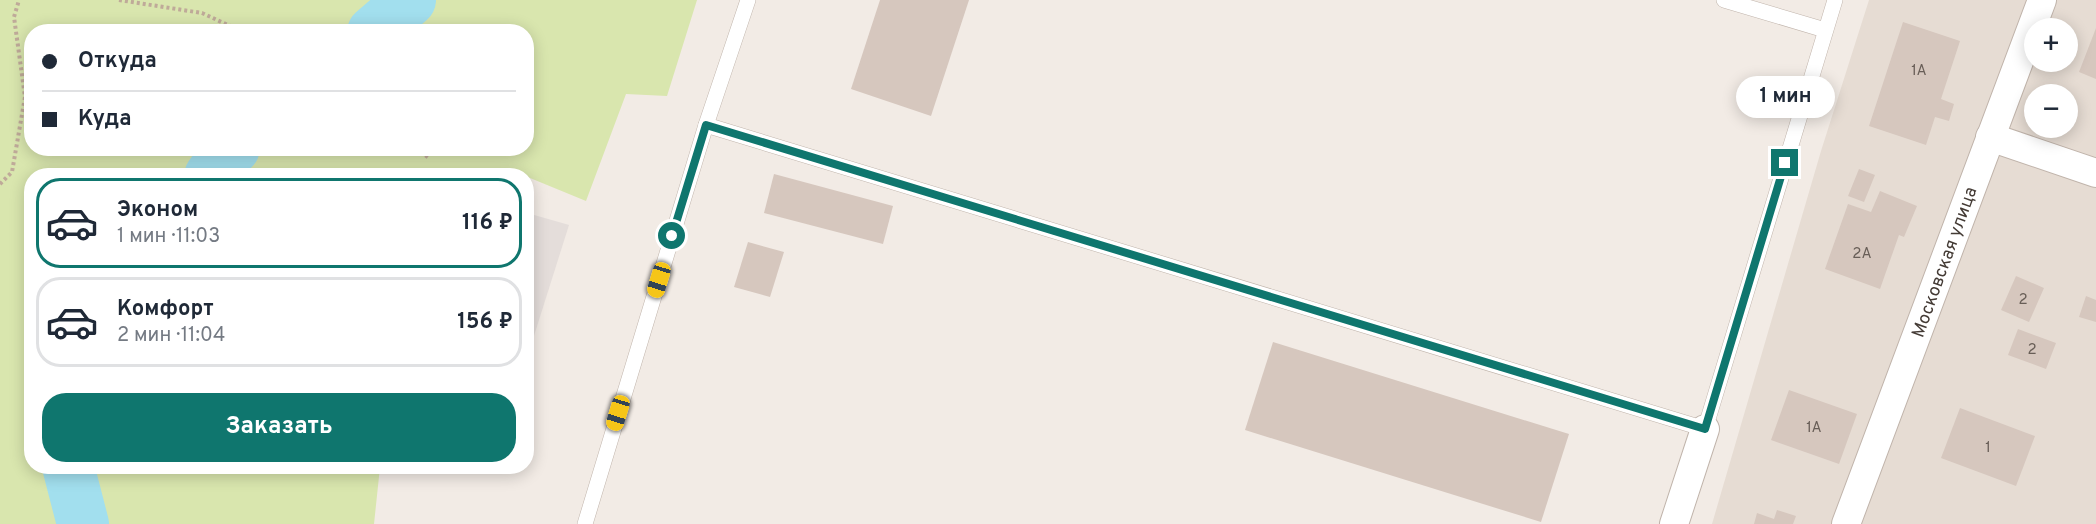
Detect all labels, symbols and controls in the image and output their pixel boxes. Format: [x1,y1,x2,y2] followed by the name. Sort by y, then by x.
[2024,18,2078,138] map controls
[2024,18,2078,72] button: +
[78,48,157,75] text: Откуда
[1911,62,1927,81] house number: 1А
[1736,76,1834,118] callout: 1 мин
[1760,84,1811,110] text: 1 мин
[2024,84,2078,138] button: −
[78,106,132,133] text: Куда
[1771,149,1798,176] route end
[1907,184,1983,341] street label: Московская улица
[45,196,99,250] icon: car
[117,197,198,224] text: Эконом
[462,210,513,237] text: 116 ₽
[658,222,685,249] route start
[117,224,220,250] text: 1 мин · 11:03
[1852,245,1872,264] house number: 2А
[645,260,673,300] car
[2018,291,2028,310] house number: 2
[45,295,99,349] icon: car
[117,296,214,323] text: Комфорт
[457,309,513,336] text: 156 ₽
[117,323,225,349] text: 2 мин · 11:04
[2027,341,2037,360] house number: 2
[42,393,516,462] button: Заказать
[604,393,632,433] car
[1806,419,1822,438] house number: 1А
[1985,439,1991,458] house number: 1

